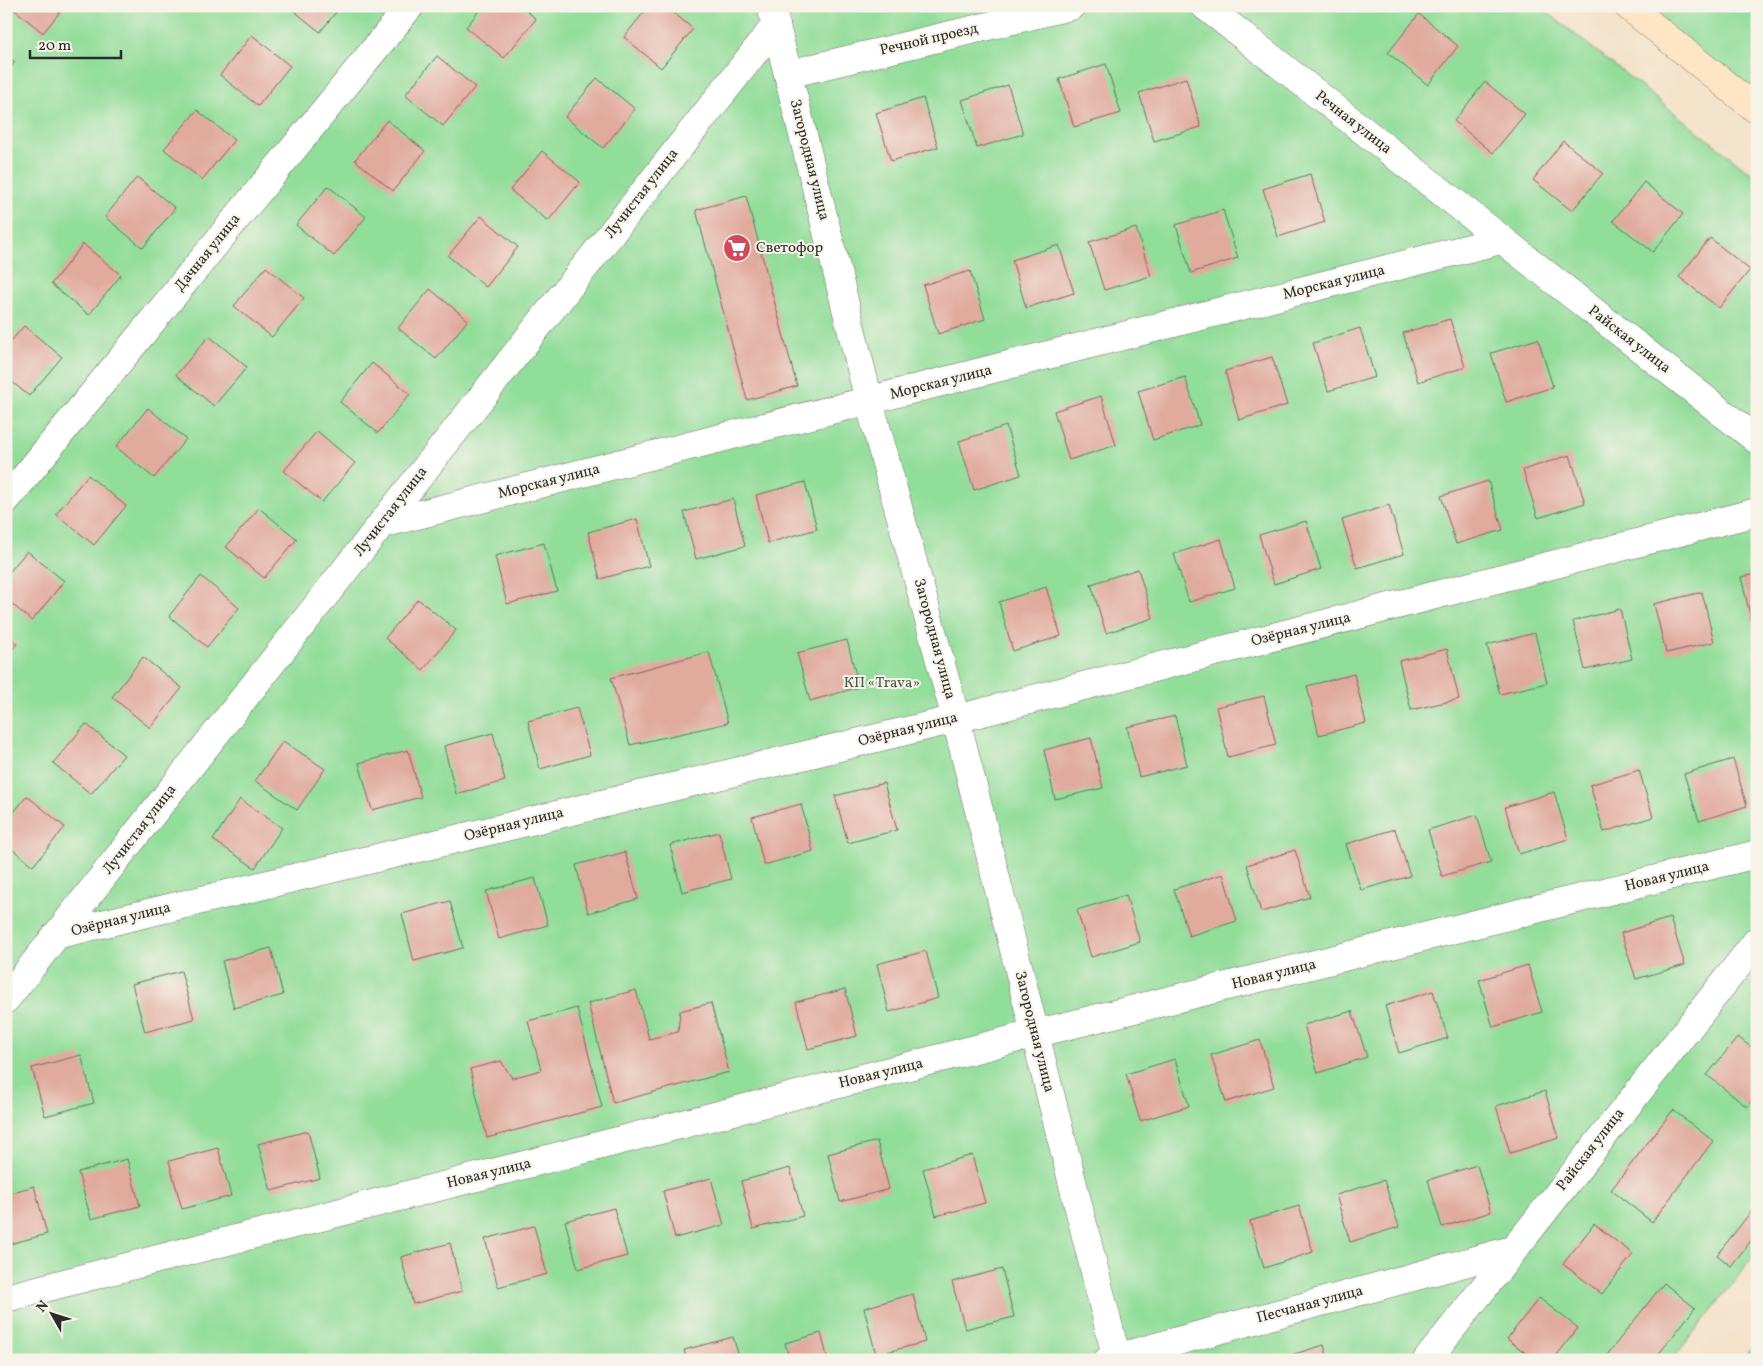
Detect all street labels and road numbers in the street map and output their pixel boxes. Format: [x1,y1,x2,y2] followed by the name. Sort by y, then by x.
[878,18,981,62] street label: Речной проезд
[1310,86,1396,160] street label: Речная улица
[784,97,834,223] street label: Загородная улица
[600,145,684,243] street label: Лучистая улица
[170,210,246,296] street label: Дачная улица
[1281,260,1387,306] street label: Морская улица
[1583,301,1675,379] street label: Райская улица
[888,360,994,406] street label: Морская улица
[496,459,602,505] street label: Морская улица
[349,463,433,561] street label: Лучистая улица
[908,576,960,702] street label: Загородная улица
[1249,607,1353,653] street label: Озёрная улица
[856,707,960,753] street label: Озёрная улица
[98,781,182,879] street label: Лучистая улица
[462,802,566,848] street label: Озёрная улица
[1623,856,1711,898] street label: Новая улица
[69,897,173,943] street label: Озёрная улица
[1230,954,1318,996] street label: Новая улица
[1009,969,1059,1095] street label: Загородная улица
[837,1053,925,1095] street label: Новая улица
[1552,1104,1630,1196] street label: Райская улица
[445,1153,533,1195] street label: Новая улица
[1254,1281,1366,1329] street label: Песчаная улица

